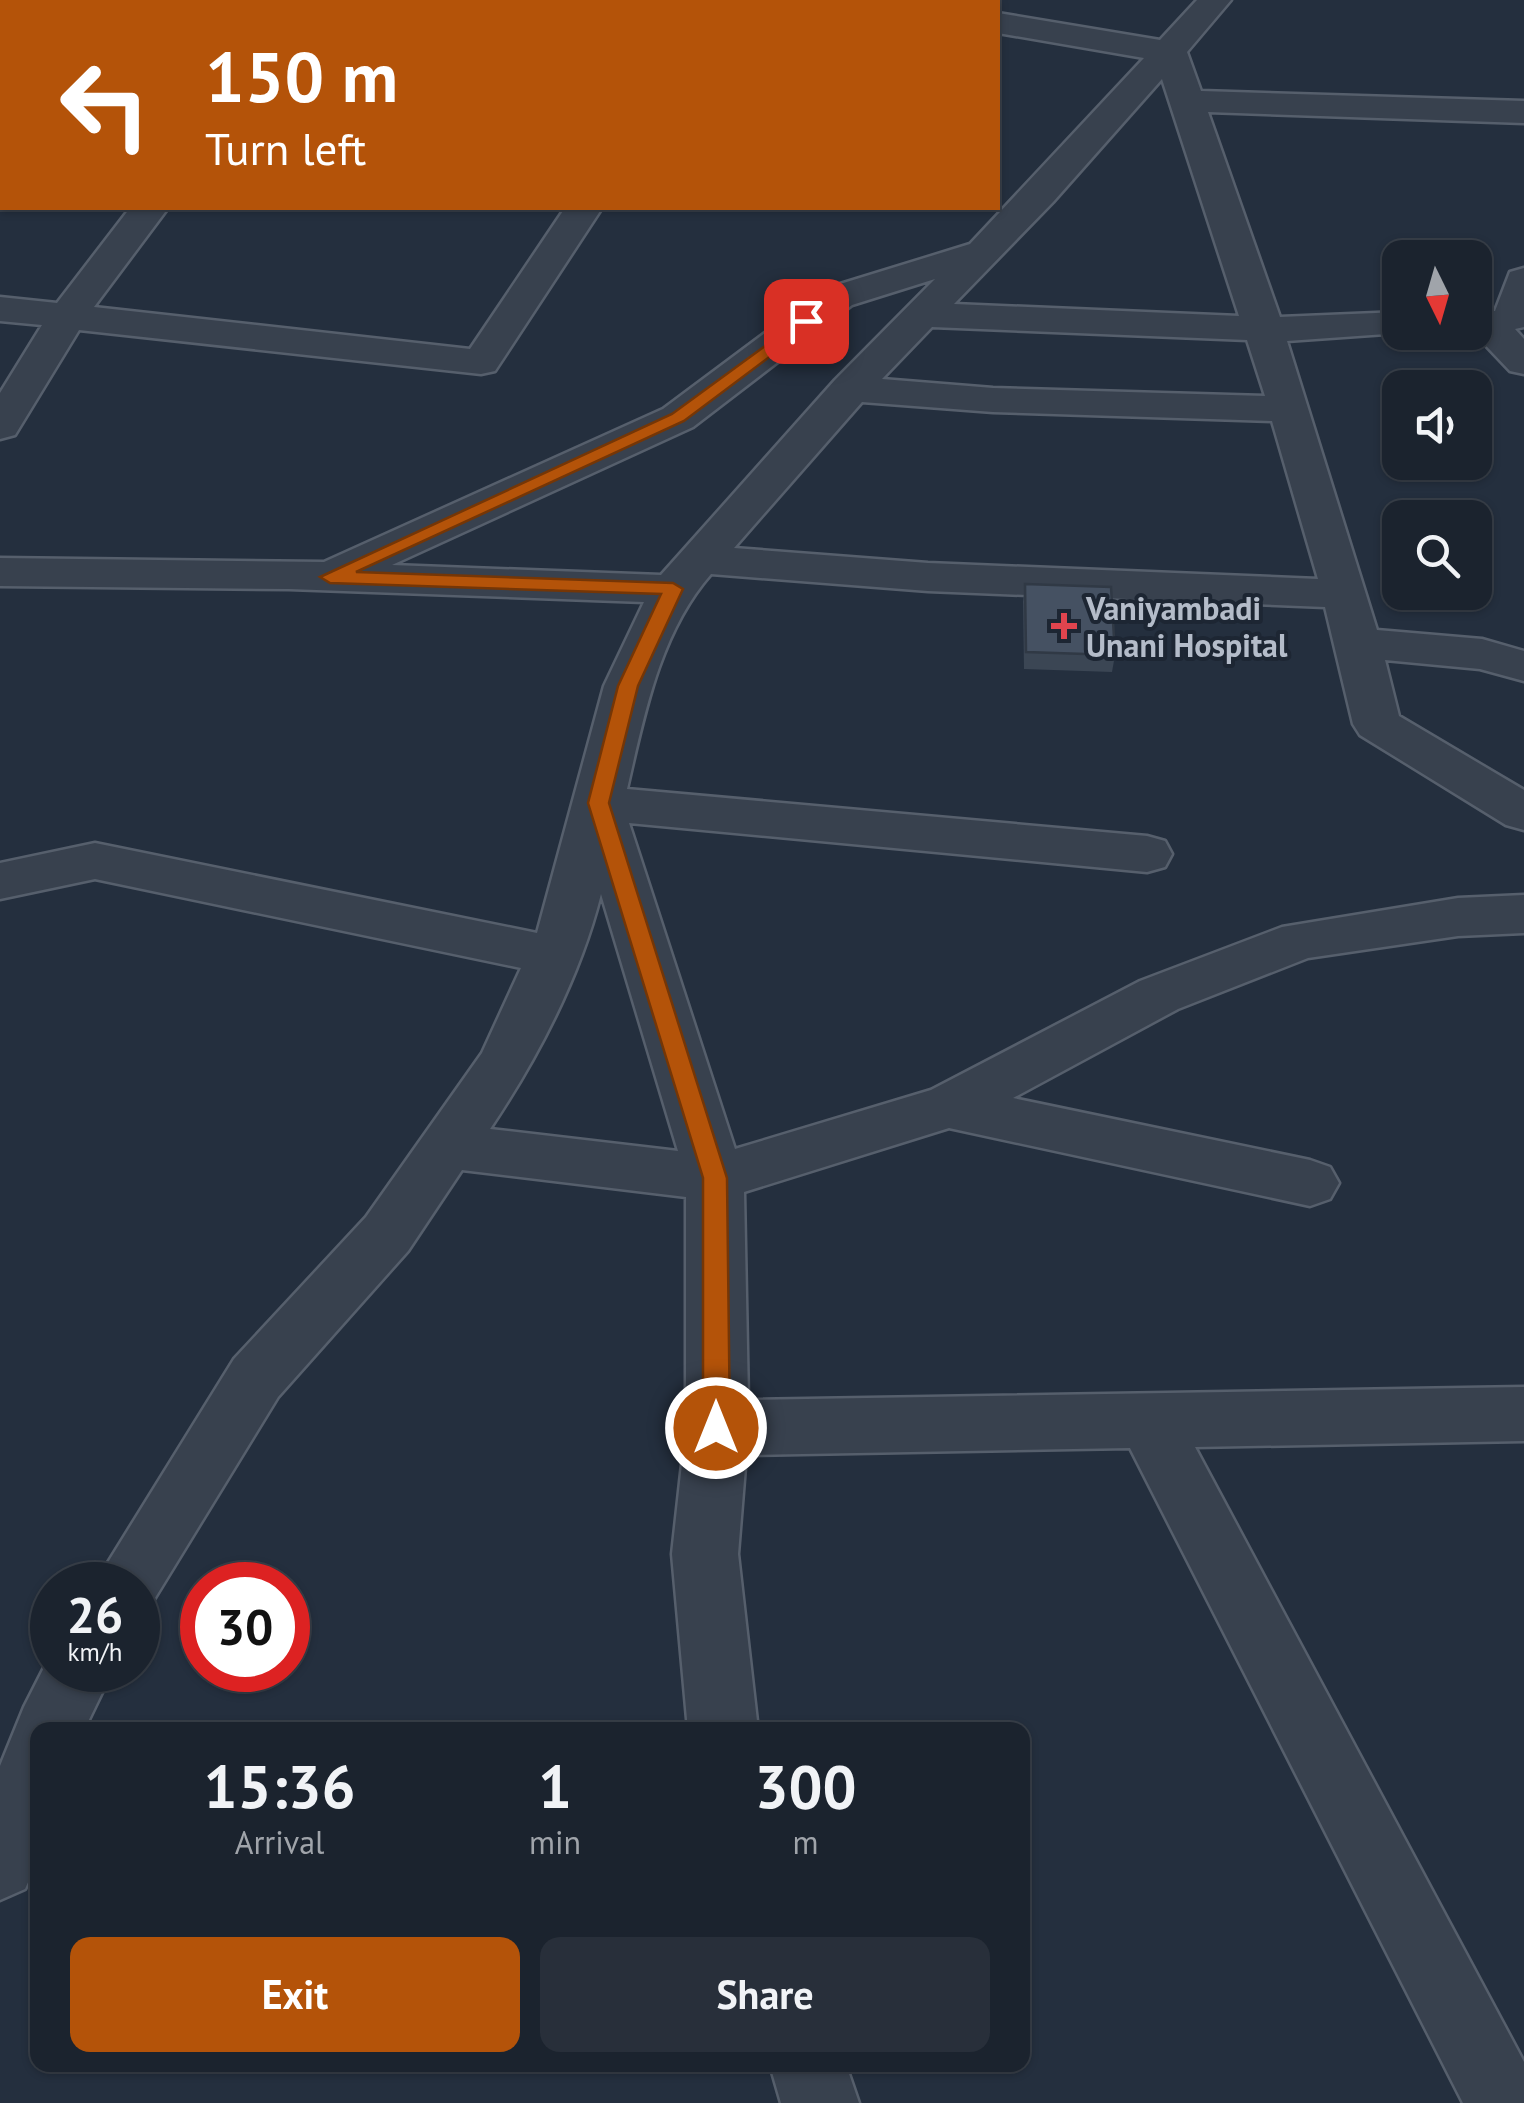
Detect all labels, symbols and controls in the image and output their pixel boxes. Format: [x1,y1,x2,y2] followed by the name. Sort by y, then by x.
[205,31,398,121] text: 150 m
[40,40,170,170] icon: left
[205,119,366,177] text: Turn left
[1382,240,1492,350] north arrow
[1382,240,1492,610] map controls
[764,279,849,364] pin
[779,294,834,349] icon: arrive
[1382,370,1492,480] button: sound
[1382,500,1492,610] button: search
[1085,587,1288,666] place label: Vaniyambadi Unani Hospital
[1051,613,1077,639] marker: Vaniyambadi Unani Hospital
[664,1376,768,1480] position arrow
[180,1562,310,1692] speed limit sign: 30
[67,1582,123,1647] text: 26
[68,1636,122,1668] text: km/h
[203,1747,356,1825] text: 15:36
[538,1747,572,1825] text: 1
[755,1747,857,1825] text: 300
[235,1821,324,1863] text: Arrival
[529,1821,581,1863] text: min
[793,1821,819,1863] text: m
[70,1937,520,2052] button: Exit
[540,1937,990,2052] button: Share

